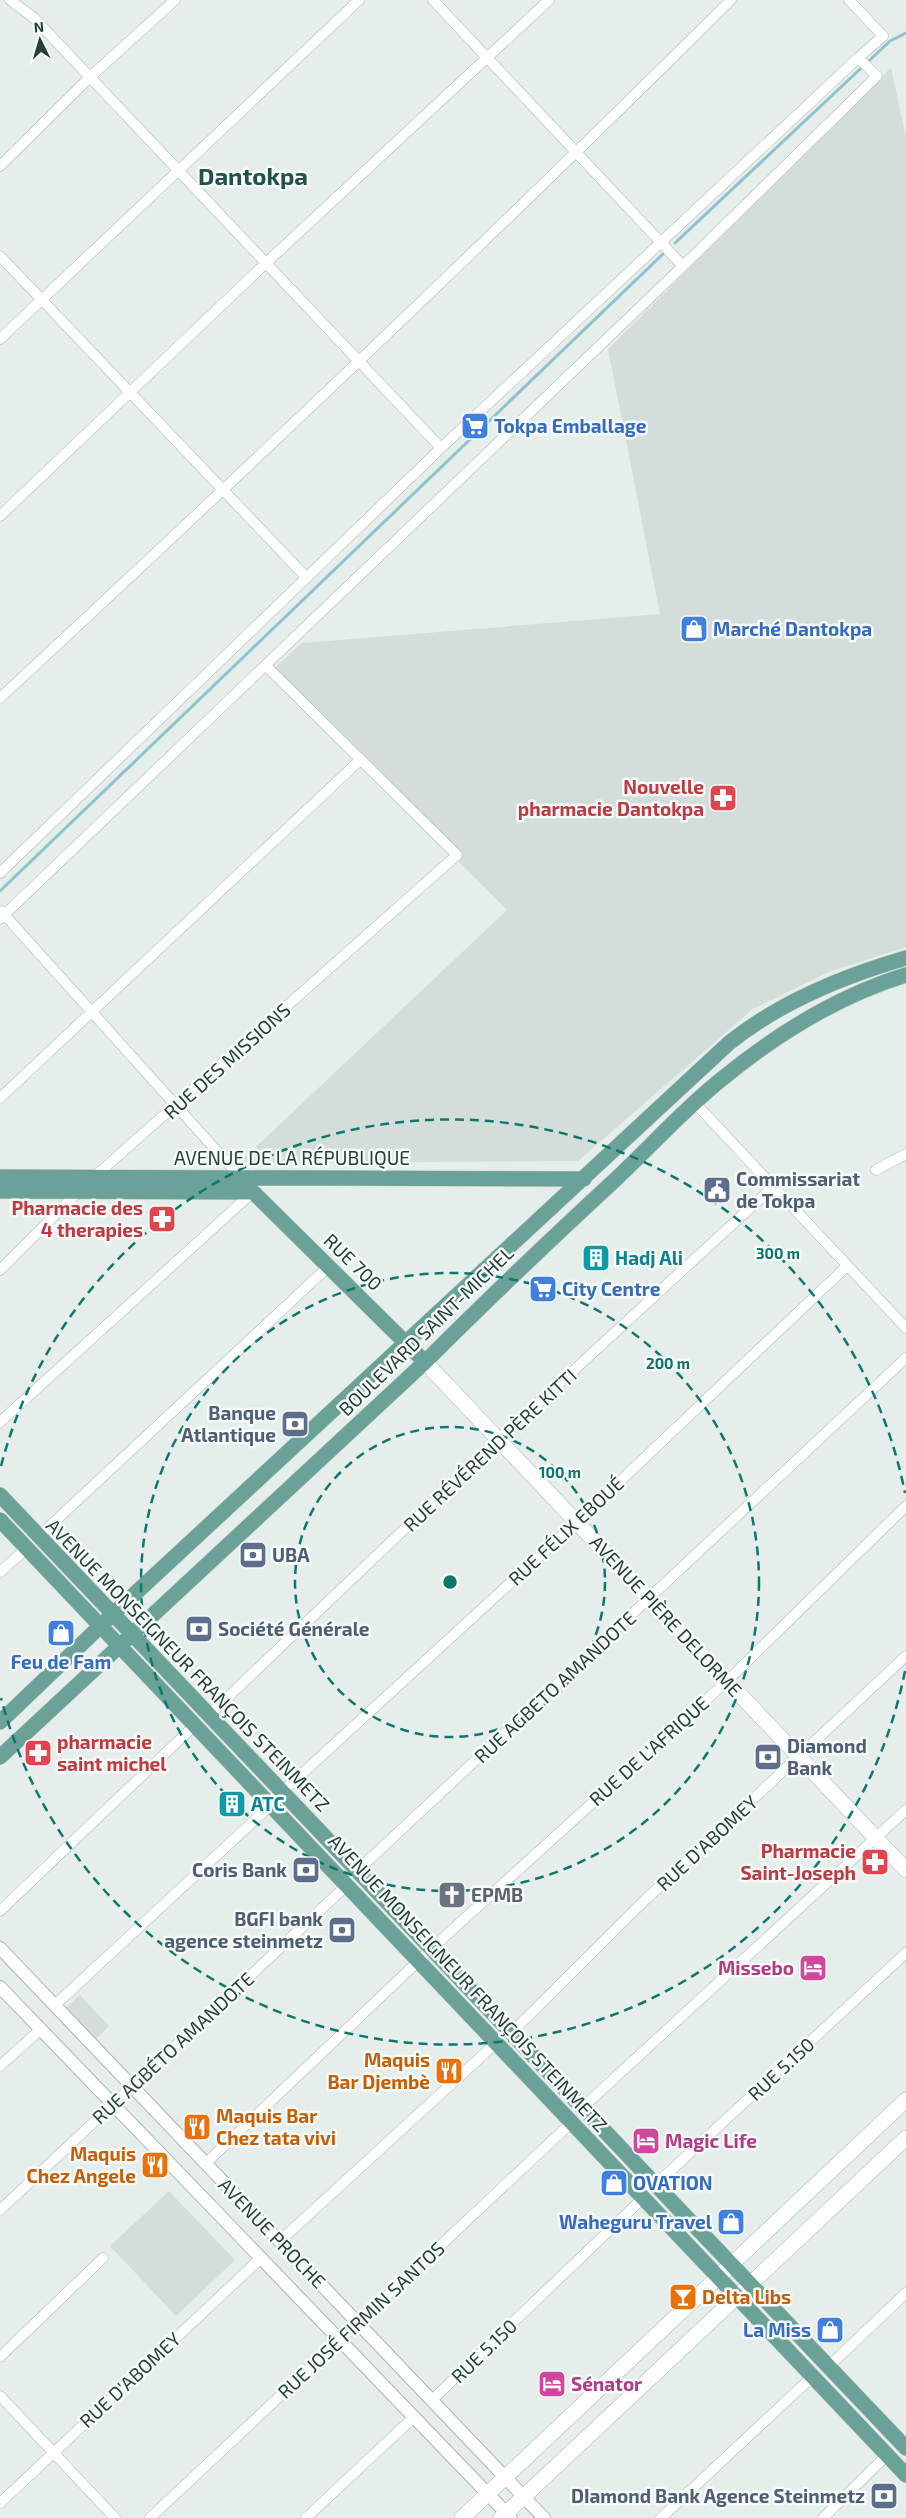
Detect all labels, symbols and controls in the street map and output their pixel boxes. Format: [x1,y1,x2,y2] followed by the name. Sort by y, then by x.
[15,15,65,65] north arrow
[33,18,45,35] text: N
[198,161,308,190] district label: Dantokpa
[460,411,490,441] supermarket icon: Tokpa Emballage
[494,414,647,437] place label: Tokpa Emballage
[679,614,709,644] shop icon: Marché Dantokpa
[713,617,872,640] place label: Marché Dantokpa
[518,775,704,820] place label: Nouvelle pharmacie Dantokpa
[708,783,738,813] pharmacy icon: Nouvelle pharmacie Dantokpa
[159,998,295,1123] street label: RUE DES MISSIONS
[174,1146,410,1169] street label: AVENUE DE LA RÉPUBLIQUE
[736,1167,860,1212] place label: Commissariat de Tokpa
[702,1175,732,1205] public building icon: Commissariat de Tokpa
[11,1196,143,1241] place label: Pharmacie des 4 therapies
[147,1204,177,1234] pharmacy icon: Pharmacie des 4 therapies
[319,1228,387,1295] street label: RUE 700
[334,1241,518,1420] street label: BOULEVARD SAINT-MICHEL
[581,1243,611,1273] building icon: Hadj Ali
[756,1244,800,1262] text: 300 m
[615,1246,683,1269] place label: Hadj Ali
[528,1274,558,1304] supermarket icon: City Centre
[562,1277,661,1301] place label: City Centre
[646,1354,690,1372] text: 200 m
[398,1363,581,1536] street label: RUE RÉVÉREND PÈRE KITTI
[181,1401,276,1446] place label: Banque Atlantique
[280,1409,310,1439] bank icon: Banque Atlantique
[539,1463,581,1481] text: 100 m
[503,1471,628,1590] street label: RUE FÉLIX EBOUÉ
[41,1513,335,1817] street label: AVENUE MONSEIGNEUR FRANÇOIS STEINMETZ
[586,1530,747,1701] street label: AVENUE PIÈRE DELORME
[238,1540,268,1570] bank icon: UBA
[272,1543,310,1566] place label: UBA
[441,1573,459,1591] centre of rings
[469,1606,640,1768] street label: RUE AGBETO AMANDOTE
[184,1614,214,1644] bank icon: Société Générale
[218,1617,370,1640] place label: Société Générale
[46,1618,76,1648] shop icon: Feu de Fam
[11,1650,111,1673] place label: Feu de Fam
[584,1691,713,1810] street label: RUE DE L'AFRIQUE
[57,1730,167,1775] place label: pharmacie saint michel
[787,1734,867,1779] place label: Diamond Bank
[23,1738,53,1768] pharmacy icon: pharmacie saint michel
[753,1742,783,1772] bank icon: Diamond Bank
[217,1789,247,1819] building icon: ATC
[651,1790,762,1895] street label: RUE D'ABOMEY
[251,1792,285,1815] place label: ATC
[323,1829,613,2137] street label: AVENUE MONSEIGNEUR FRANÇOIS STEINMETZ
[740,1839,856,1884] place label: Pharmacie Saint-Joseph
[860,1847,890,1877] pharmacy icon: Pharmacie Saint-Joseph
[291,1855,321,1885] bank icon: Coris Bank
[192,1858,287,1881] place label: Coris Bank
[437,1880,467,1910] church icon: EPMB
[471,1883,523,1906] place label: EPMB
[164,1907,323,1952] place label: BGFI bank agence steinmetz
[327,1915,357,1945] bank icon: BGFI bank agence steinmetz
[798,1953,828,1983] hotel icon: Missebo
[718,1956,794,1979] place label: Missebo
[87,1967,258,2129] street label: RUE AGBÉTO AMANDOTE
[743,2032,819,2105] street label: RUE 5.150
[327,2048,430,2093] place label: Maquis Bar Djembè
[434,2056,464,2086] restaurant icon: Maquis Bar Djembè
[216,2104,336,2149] place label: Maquis Bar Chez tata vivi
[182,2112,212,2142] restaurant icon: Maquis Bar Chez tata vivi
[631,2126,661,2156] hotel icon: Magic Life
[665,2129,757,2152] place label: Magic Life
[27,2142,136,2187] place label: Maquis Chez Angele
[140,2150,170,2180] restaurant icon: Maquis Chez Angele
[599,2168,629,2198] shop icon: OVATION
[633,2171,712,2194] place label: OVATION
[214,2173,331,2292] street label: AVENUE PROCHE
[716,2207,746,2237] shop icon: Waheguru Travel
[559,2210,713,2233] place label: Waheguru Travel
[272,2236,449,2403] street label: RUE JOSÉ FIRMIN SANTOS
[668,2282,698,2312] bar icon: Delta Libs
[702,2285,791,2308] place label: Delta Libs
[446,2314,521,2387] street label: RUE 5.150
[815,2315,845,2345] shop icon: La Miss
[743,2318,811,2341] place label: La Miss
[74,2327,185,2432] street label: RUE D'ABOMEY
[537,2369,567,2399] hotel icon: Sénator
[571,2372,642,2395] place label: Sénator
[869,2481,899,2511] bank icon: DIamond Bank Agence Steinmetz
[571,2484,865,2507] place label: DIamond Bank Agence Steinmetz

